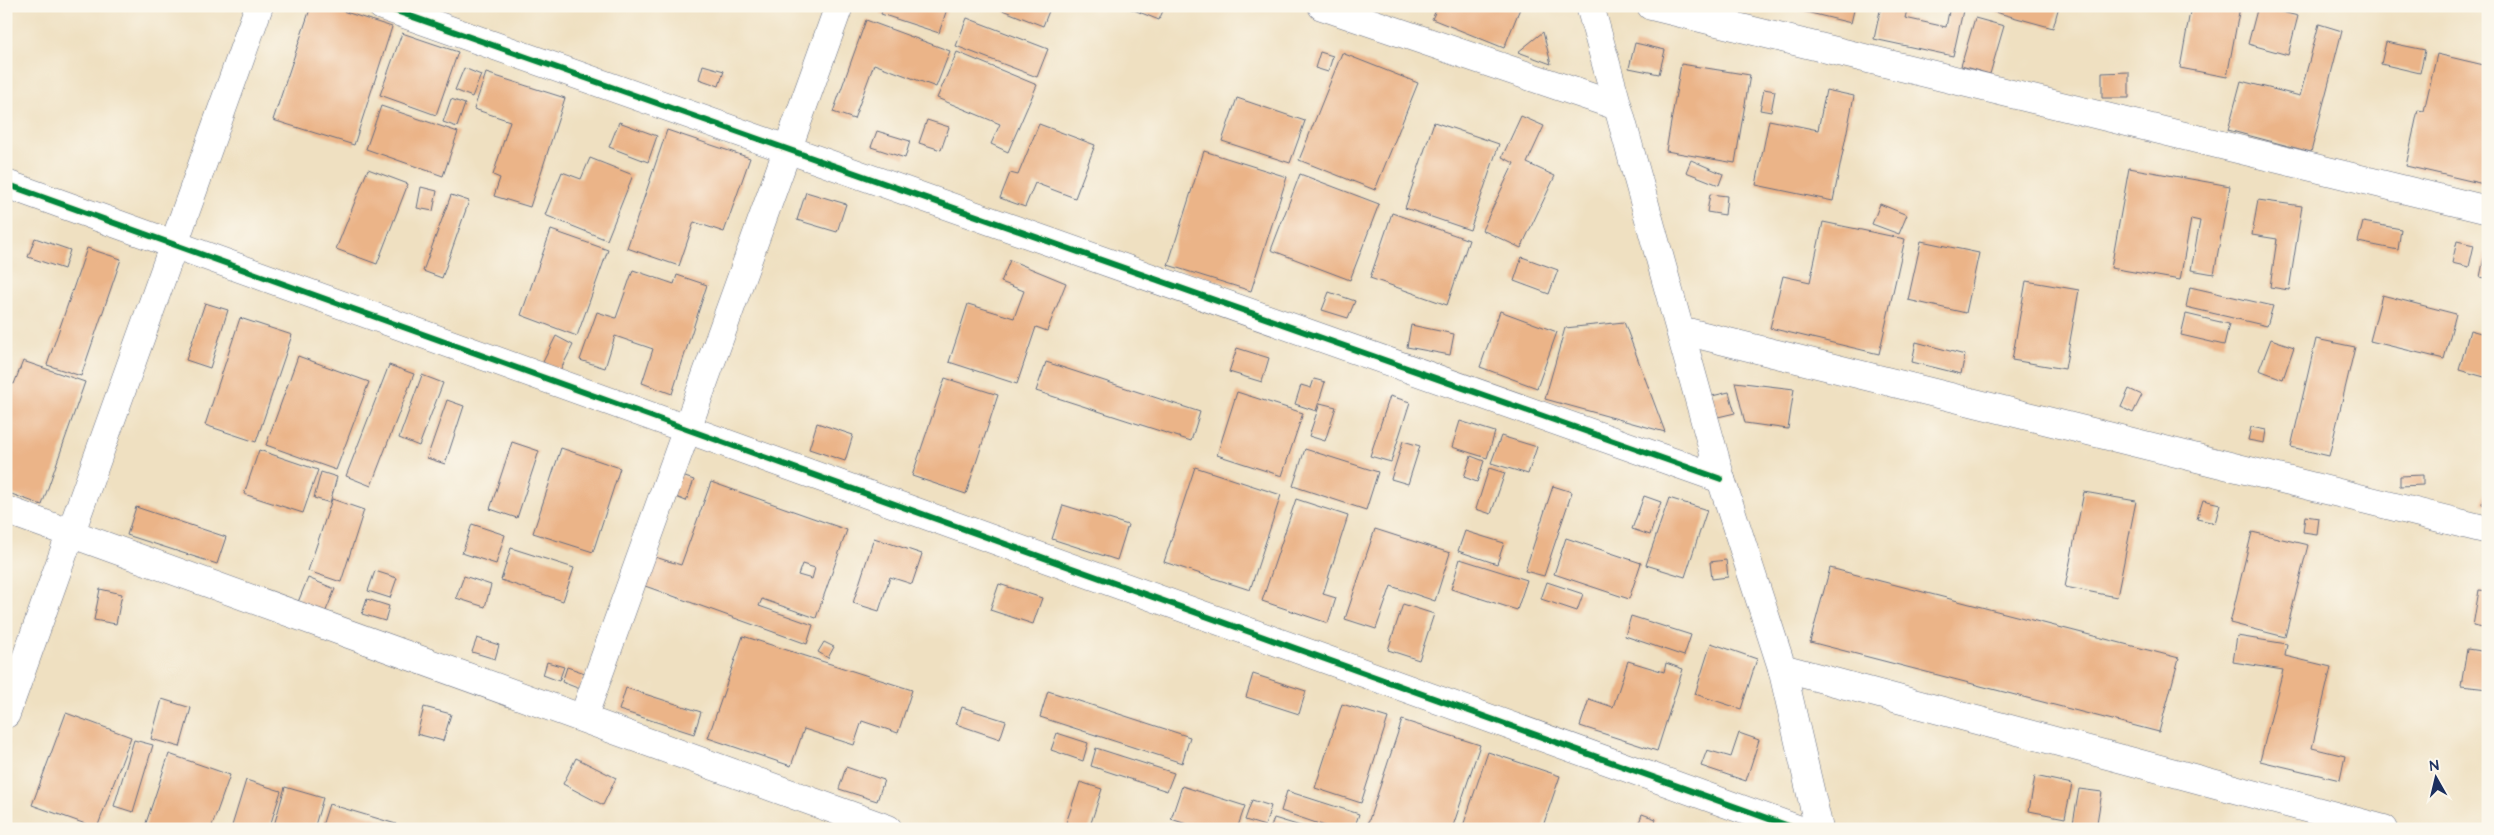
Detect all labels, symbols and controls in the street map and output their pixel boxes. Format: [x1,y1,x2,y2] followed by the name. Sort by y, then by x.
[2412,752,2462,802] north arrow
[2429,756,2440,777] text: N

